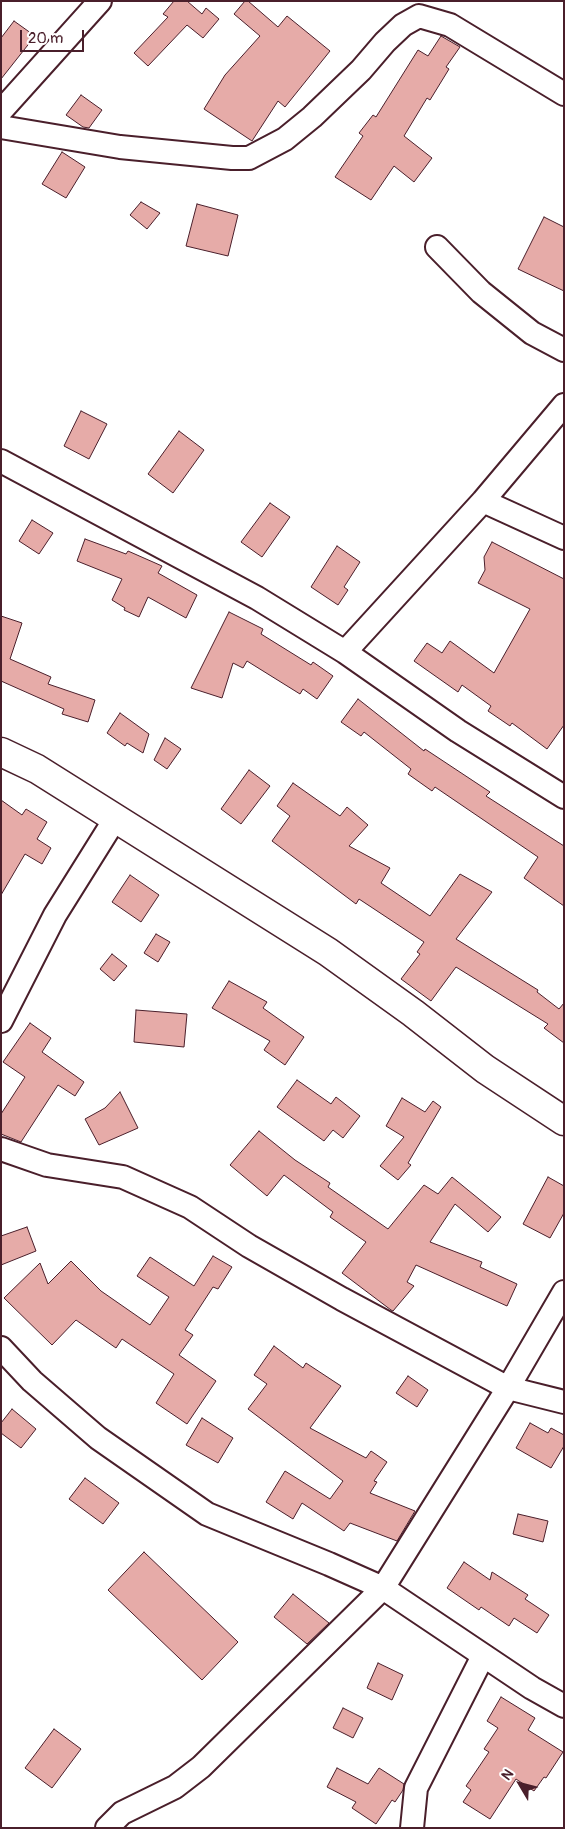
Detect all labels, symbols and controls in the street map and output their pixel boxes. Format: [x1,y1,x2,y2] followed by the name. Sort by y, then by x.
[22,20,86,52] scale bar
[28,29,63,48] text: 20 m
[495,1759,545,1809] north arrow
[498,1766,517,1784] text: N

